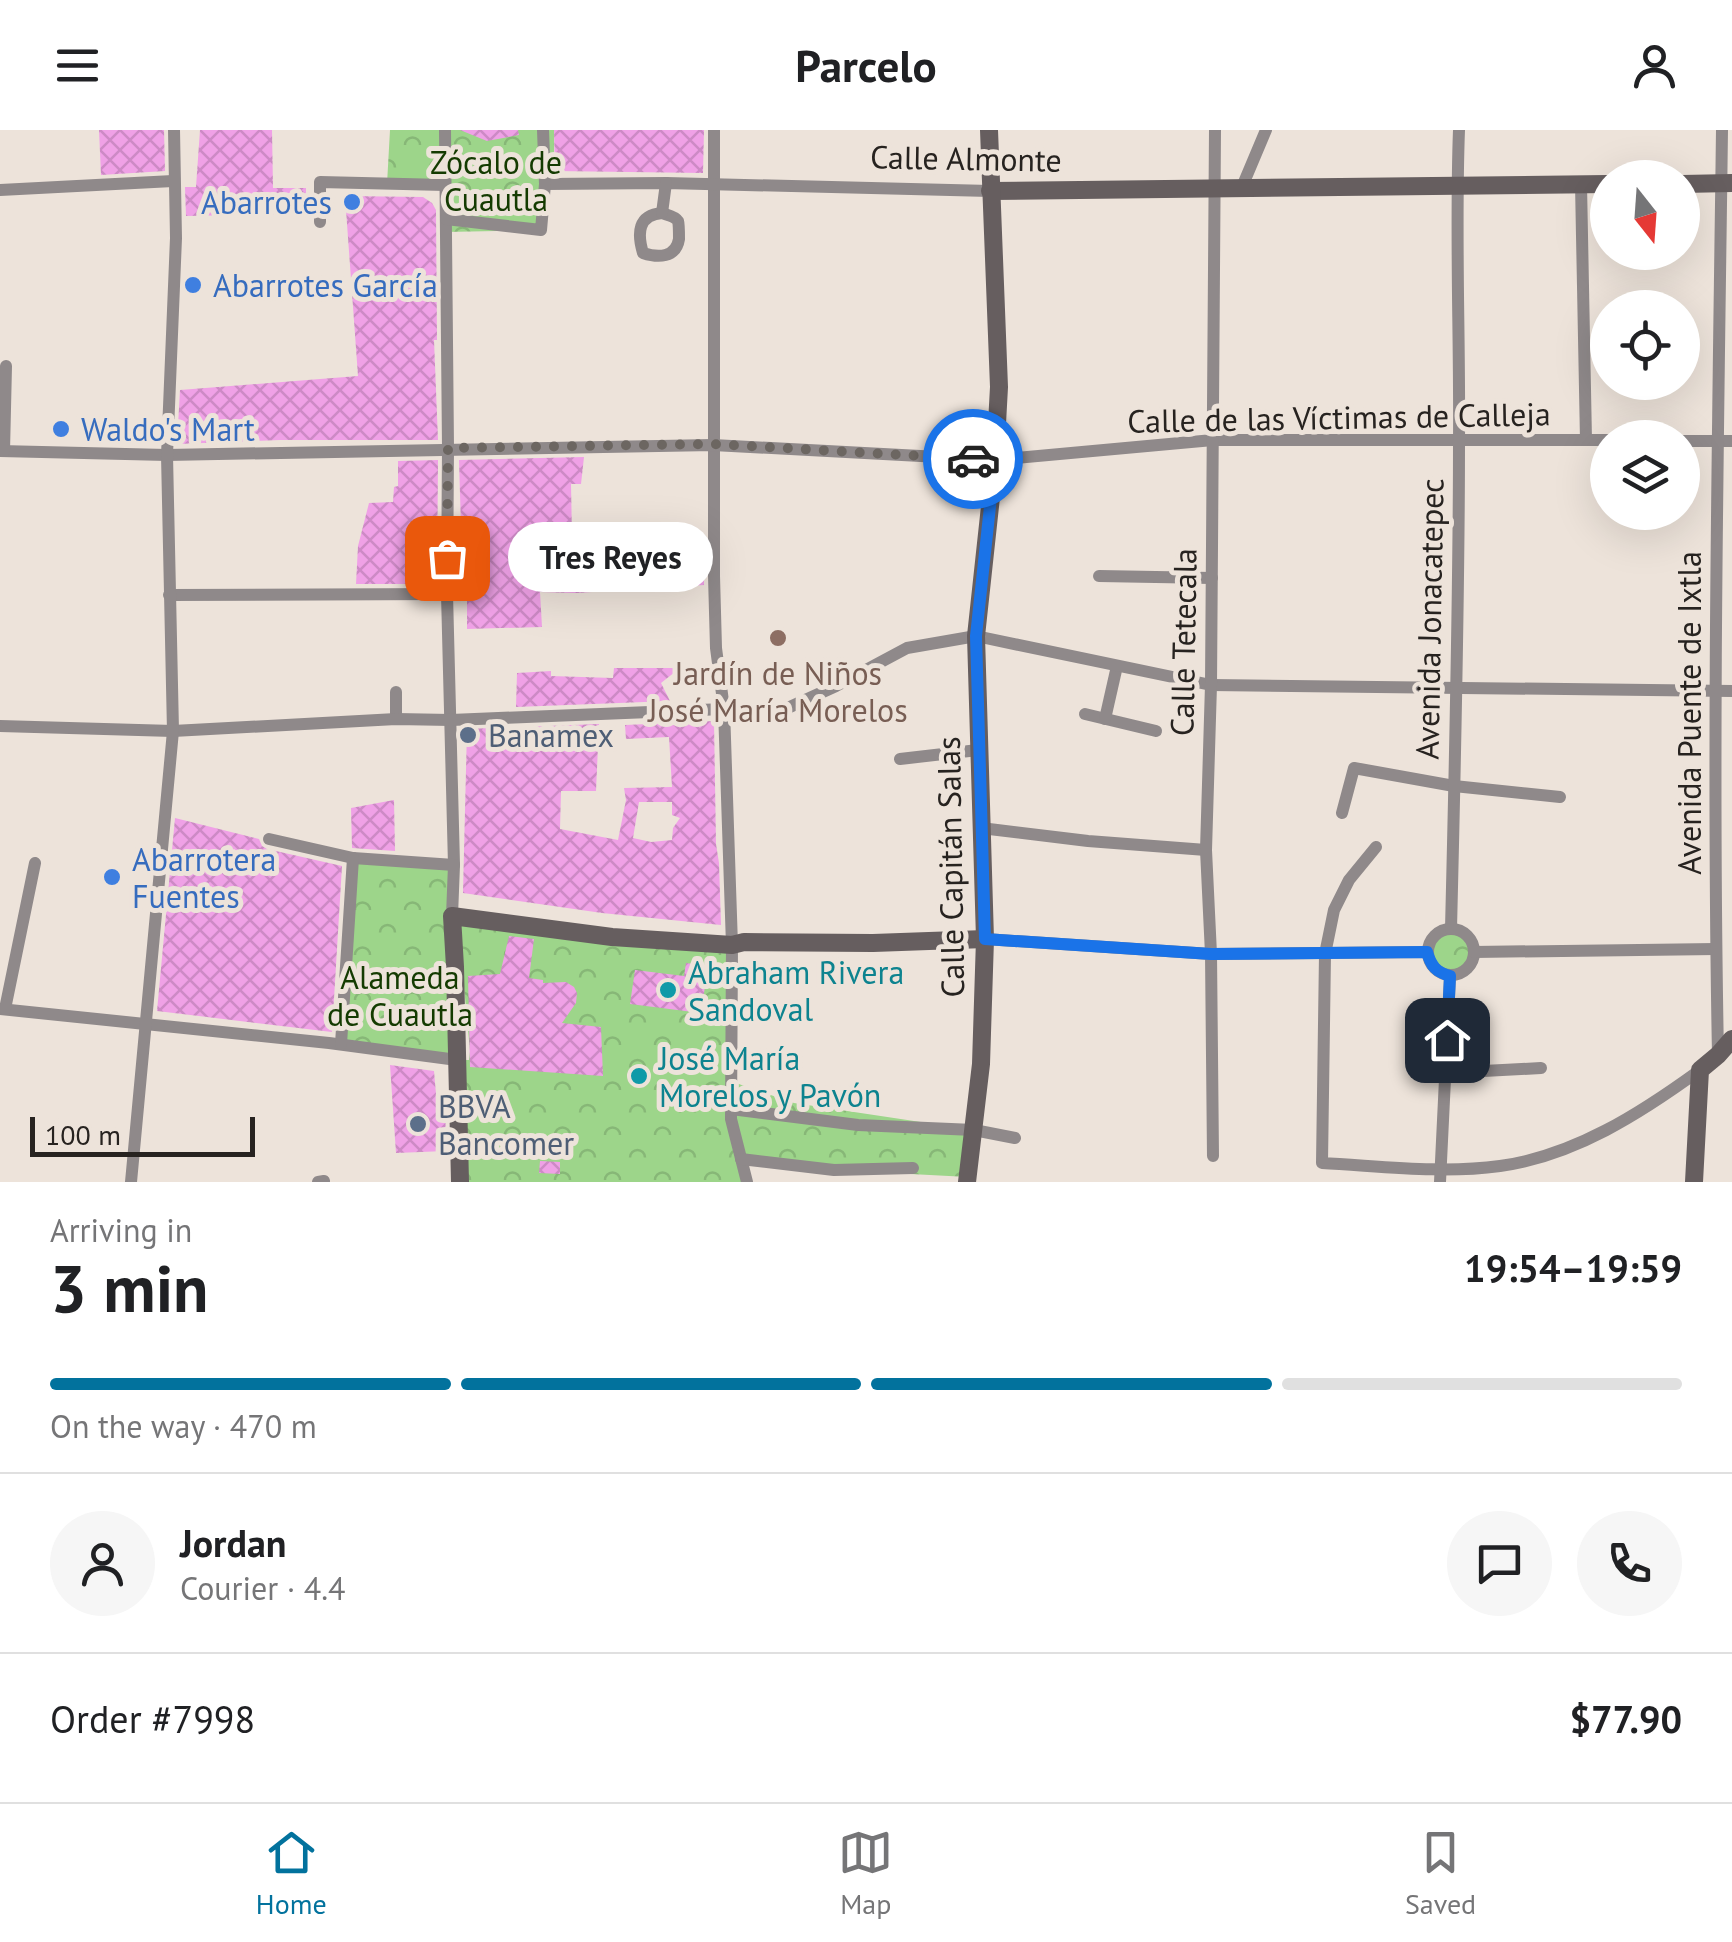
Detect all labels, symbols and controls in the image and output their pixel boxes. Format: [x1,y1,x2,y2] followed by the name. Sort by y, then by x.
[795,36,937,94] text: Parcelo
[50,38,105,93] icon: menu
[1627,38,1682,93] icon: person
[870,135,1062,181] street label: Calle Almonte
[430,141,562,220] park label: Zócalo de Cuautla
[1590,160,1700,270] north arrow
[1590,160,1700,530] map controls
[201,181,332,223] place label: Abarrotes
[341,191,363,213] marker: Abarrotes
[213,264,438,306] place label: Abarrotes García
[182,274,204,296] marker: Abarrotes García
[1590,290,1700,400] button: locate
[1127,392,1551,442] street label: Calle de las Víctimas de Calleja
[81,408,255,450] place label: Waldo's Mart
[923,409,1023,509] courier
[50,418,72,440] marker: Waldo's Mart
[1590,420,1700,530] button: layers
[946,432,1001,487] icon: car
[1406,478,1452,760] street label: Avenida Jonacatepec
[405,516,490,601] pin
[507,523,712,593] callout: Tres Reyes
[420,531,475,586] icon: bag
[539,536,682,578] text: Tres Reyes
[1160,548,1206,736] street label: Calle Tetecala
[1668,551,1710,875] street label: Avenida Puente de Ixtla
[767,627,789,649] marker: Jardín de Niños José María Morelos
[646,652,908,731] place label: Jardín de Niños José María Morelos
[488,714,614,756] place label: Banamex
[457,724,479,746] marker: Banamex
[927,736,973,998] street label: Calle Capitán Salas
[132,838,276,917] place label: Abarrotera Fuentes
[101,866,123,888] marker: Abarrotera Fuentes
[688,951,904,1030] place label: Abraham Rivera Sandoval
[327,956,473,1035] park label: Alameda de Cuautla
[657,979,679,1001] marker: Abraham Rivera Sandoval
[1405,998,1490,1083] pin
[1420,1013,1475,1068] icon: home
[657,1037,881,1116] place label: José María Morelos y Pavón
[628,1065,650,1087] marker: José María Morelos y Pavón
[438,1085,574,1164] place label: BBVA Bancomer
[30,1112,255,1156] scale bar
[407,1113,429,1135] marker: BBVA Bancomer
[45,1116,121,1153] text: 100 m
[50,1209,192,1251] text: Arriving in
[1464,1243,1682,1292] text: 19:54–19:59
[50,1246,209,1330] text: 3 min
[50,1405,317,1447] text: On the way · 470 m
[50,1511,155,1616] button: person
[1447,1511,1552,1616] button: chat
[1577,1511,1682,1616] button: phone
[180,1518,286,1567] text: Jordan
[180,1567,346,1609] text: Courier · 4.4
[50,1694,255,1743] text: Order #7998
[1569,1694,1682,1743] text: $77.90
[256,1825,327,1922] tab: Home
[838,1825,893,1922] tab: Map
[1405,1825,1476,1922] tab: Saved

